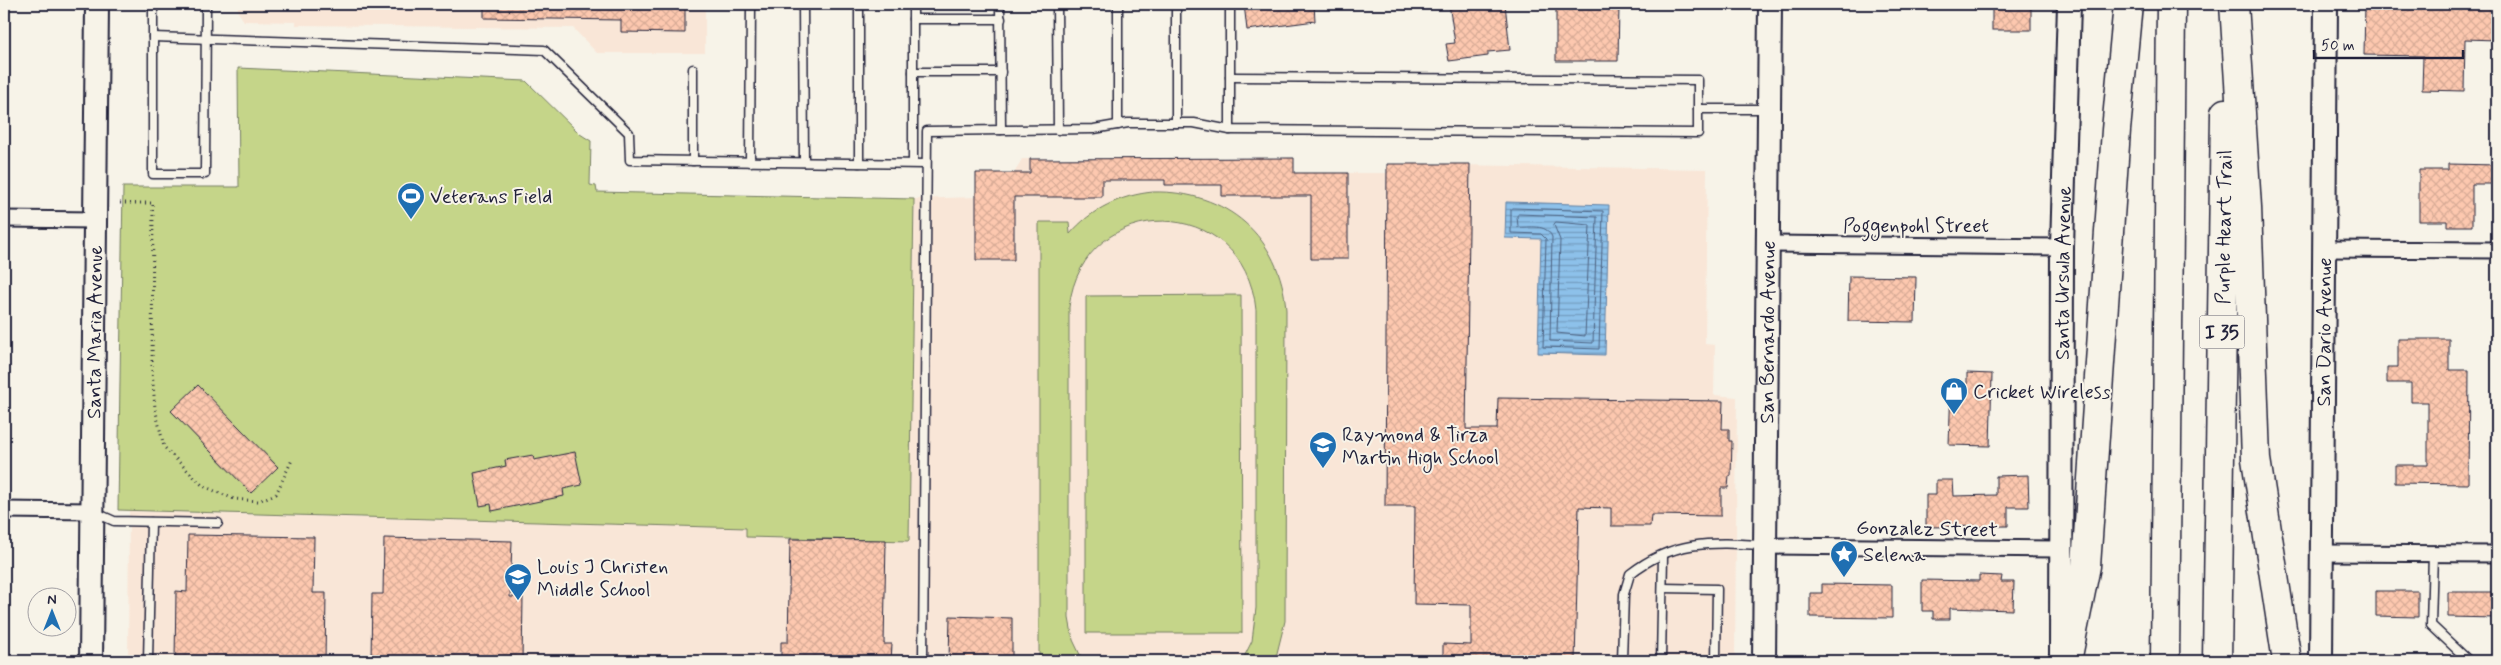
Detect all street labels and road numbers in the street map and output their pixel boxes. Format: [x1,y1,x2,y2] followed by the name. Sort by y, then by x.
[2210,150,2239,305] street label: Purple Heart Trail
[2050,186,2079,360] street label: Santa Ursula Avenue
[1843,213,1989,242] street label: Poggenpohl Street
[1754,240,1783,424] street label: San Bernardo Avenue
[81,245,110,419] street label: Santa Maria Avenue
[2311,257,2339,407] street label: San Dario Avenue
[2200,316,2244,348] road number: I 35
[1856,515,1998,544] street label: Gonzalez Street

